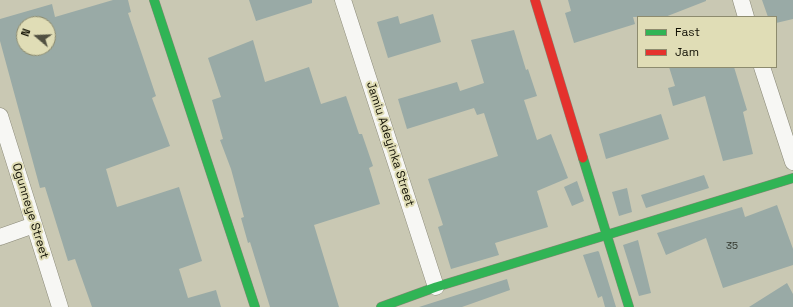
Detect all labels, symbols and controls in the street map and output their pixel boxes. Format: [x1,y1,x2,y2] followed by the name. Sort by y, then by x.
[16,16,56,56] north arrow
[637,16,777,68] legend
[675,24,700,40] text: Fast
[18,27,33,38] text: N
[675,44,699,60] text: Jam
[363,80,417,208] street label: Jamiu Adeyinka Street
[9,162,51,260] street label: Ogunneye Street
[726,240,738,252] house number: 35

